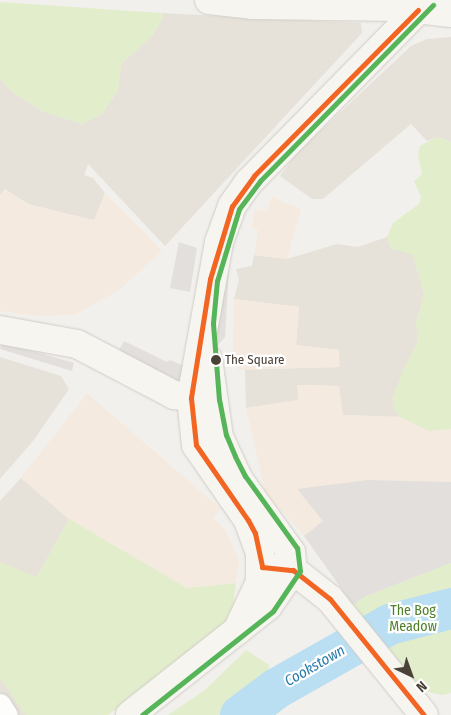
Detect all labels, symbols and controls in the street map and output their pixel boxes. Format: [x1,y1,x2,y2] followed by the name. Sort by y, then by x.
[225,352,285,368] place label: The Square
[211,355,221,365] marker: The Square
[389,603,437,636] park label: The Bog Meadow
[282,642,348,690] water label: Cookstown
[386,650,436,700] north arrow
[413,677,430,696] text: N

